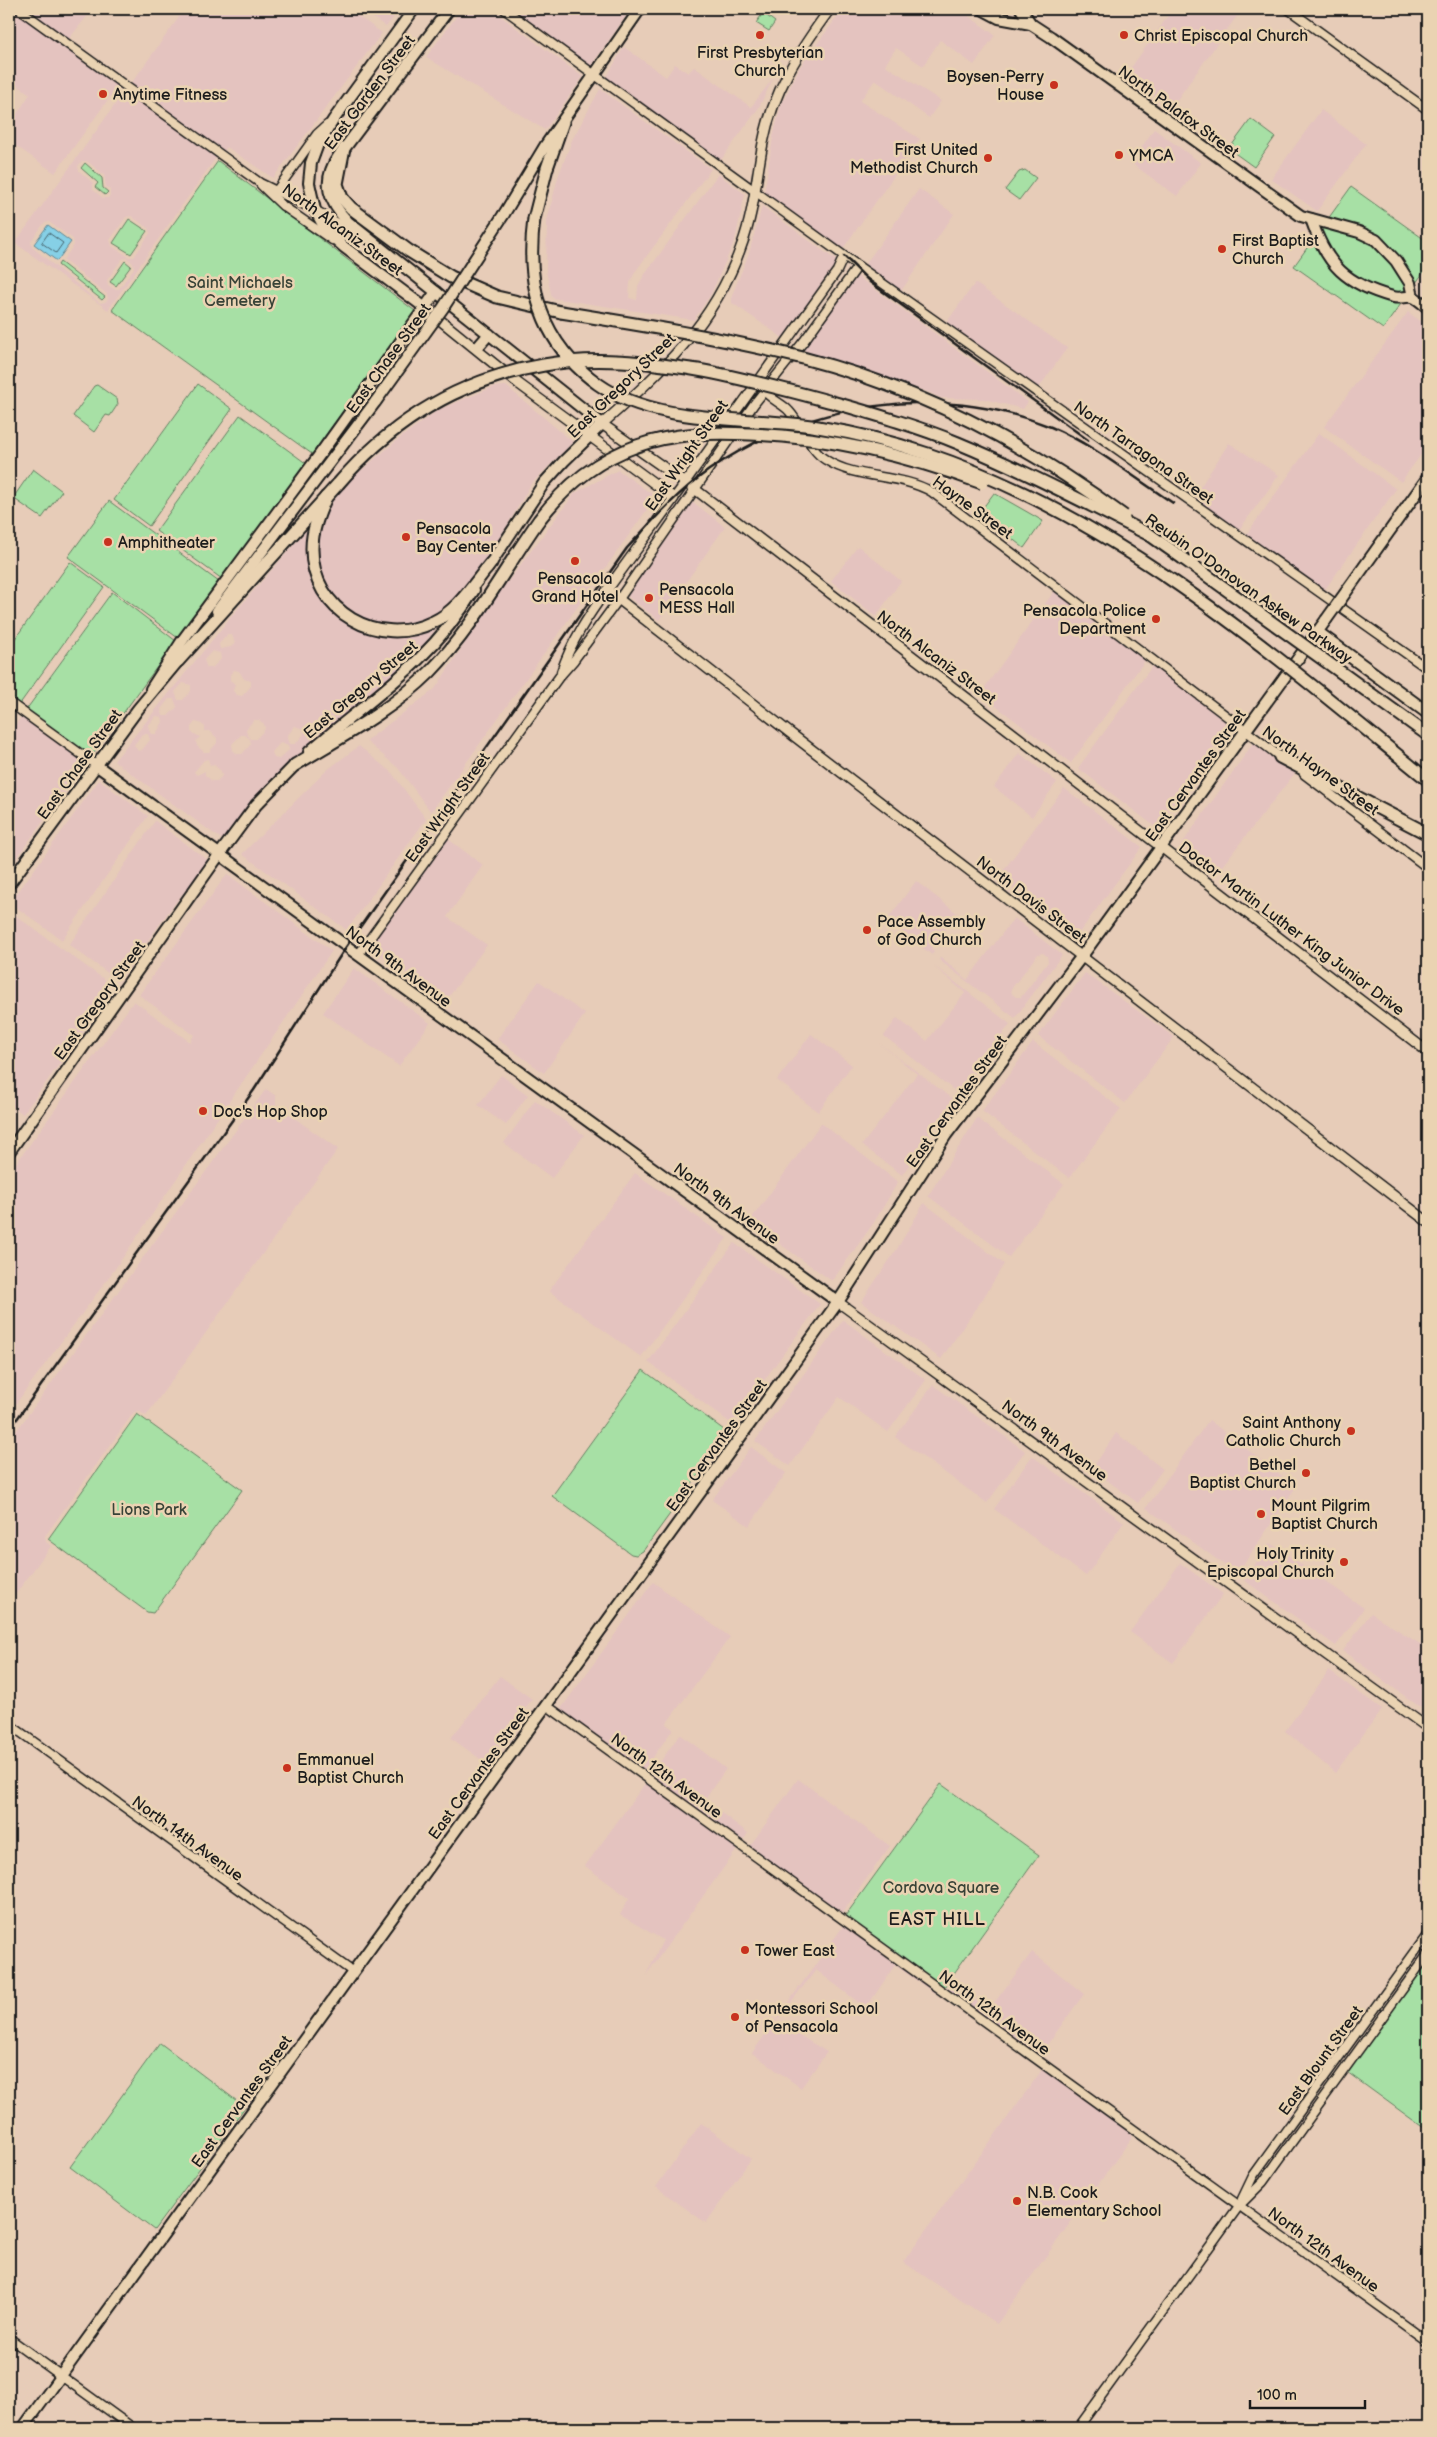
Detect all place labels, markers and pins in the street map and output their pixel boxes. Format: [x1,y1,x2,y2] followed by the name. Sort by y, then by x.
[1134,27,1308,46] place label: Christ Episcopal Church
[754,29,766,41] marker: First Presbyterian Church
[1118,29,1130,41] marker: Christ Episcopal Church
[697,44,823,81] place label: First Presbyterian Church
[946,68,1045,105] place label: Boysen-Perry House
[1048,79,1060,91] marker: Boysen-Perry House
[113,86,227,105] place label: Anytime Fitness
[97,88,109,100] marker: Anytime Fitness
[850,141,978,178] place label: First United Methodist Church
[1128,147,1174,166] place label: YMCA
[1113,149,1125,161] marker: YMCA
[982,152,994,164] marker: First United Methodist Church
[1232,232,1319,269] place label: First Baptist Church
[1216,243,1228,255] marker: First Baptist Church
[416,520,496,557] place label: Pensacola Bay Center
[400,531,412,543] marker: Pensacola Bay Center
[118,534,215,553] place label: Amphitheater
[102,536,114,548] marker: Amphitheater
[569,555,581,567] marker: Pensacola Grand Hotel
[531,570,619,607] place label: Pensacola Grand Hotel
[659,581,735,618] place label: Pensacola MESS Hall
[643,592,655,604] marker: Pensacola MESS Hall
[1023,602,1147,639] place label: Pensacola Police Department
[1150,613,1162,625] marker: Pensacola Police Department
[877,913,986,950] place label: Pace Assembly of God Church
[861,924,873,936] marker: Pace Assembly of God Church
[213,1103,328,1122] place label: Doc's Hop Shop
[197,1105,209,1117] marker: Doc's Hop Shop
[1226,1414,1342,1451] place label: Saint Anthony Catholic Church
[1345,1425,1357,1437] marker: Saint Anthony Catholic Church
[1189,1456,1296,1493] place label: Bethel Baptist Church
[1300,1467,1312,1479] marker: Bethel Baptist Church
[1271,1497,1378,1534] place label: Mount Pilgrim Baptist Church
[1255,1508,1267,1520] marker: Mount Pilgrim Baptist Church
[1207,1545,1335,1582] place label: Holy Trinity Episcopal Church
[1338,1556,1350,1568] marker: Holy Trinity Episcopal Church
[297,1751,404,1788] place label: Emmanuel Baptist Church
[281,1762,293,1774] marker: Emmanuel Baptist Church
[755,1942,835,1961] place label: Tower East
[739,1944,751,1956] marker: Tower East
[745,2000,878,2037] place label: Montessori School of Pensacola
[729,2011,741,2023] marker: Montessori School of Pensacola
[1027,2184,1161,2221] place label: N.B. Cook Elementary School
[1011,2195,1023,2207] marker: N.B. Cook Elementary School

